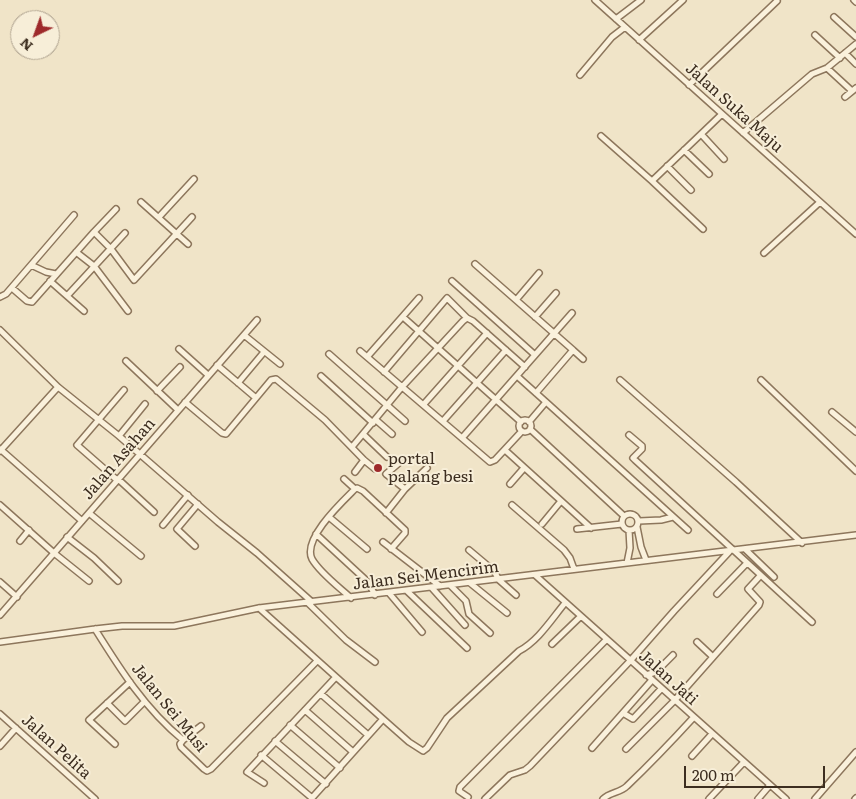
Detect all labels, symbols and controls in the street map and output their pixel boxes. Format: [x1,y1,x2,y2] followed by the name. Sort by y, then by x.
[10,10,60,60] north arrow
[15,34,37,57] text: N
[681,59,787,157] street label: Jalan Suka Maju
[78,414,160,504] street label: Jalan Asahan
[388,449,473,487] place label: portal palang besi
[372,462,384,474] marker: portal palang besi
[352,558,500,594] street label: Jalan Sei Mencirim
[635,647,701,709] street label: Jalan Jati
[127,660,211,756] street label: Jalan Sei Musi
[17,711,95,783] street label: Jalan Pelita
[686,756,827,788] scale bar
[692,763,735,786] text: 200 m

